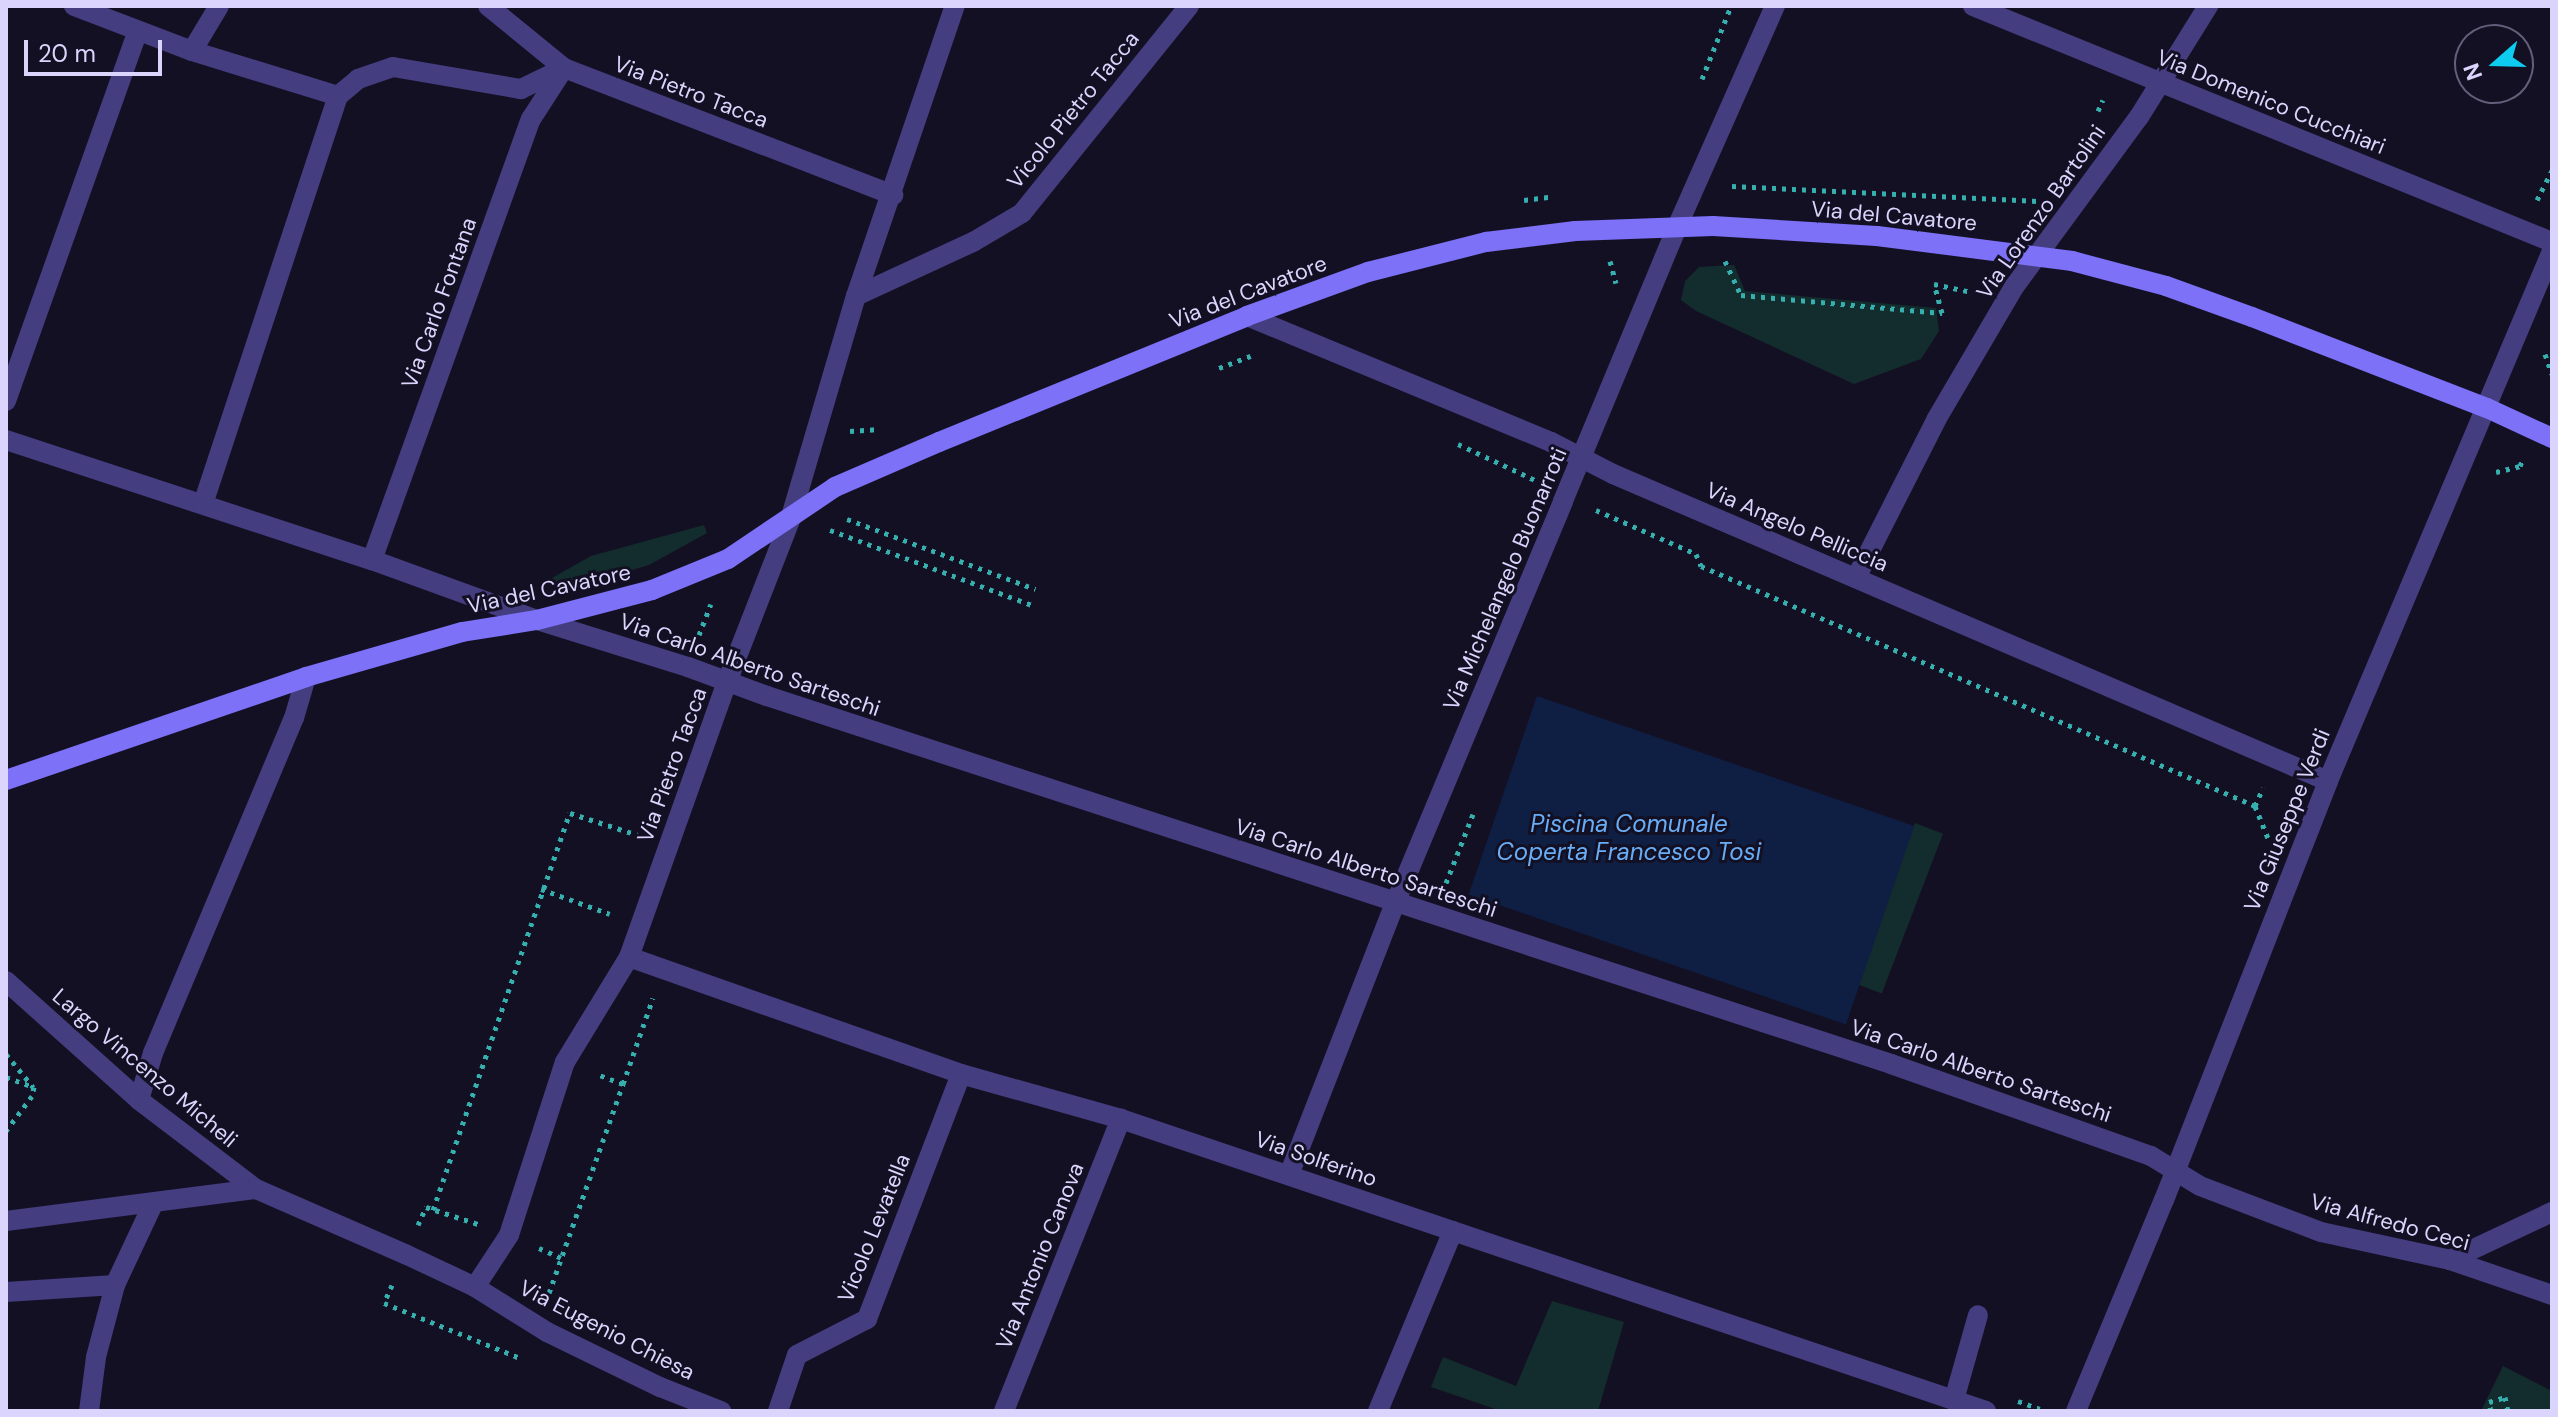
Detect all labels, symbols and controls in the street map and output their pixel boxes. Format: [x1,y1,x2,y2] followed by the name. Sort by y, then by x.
[28,24,166,74] scale bar
[2454,24,2534,104] north arrow
[1001,26,1145,194] street label: Vicolo Pietro Tacca
[38,38,96,69] text: 20 m
[2153,44,2389,160] street label: Via Domenico Cucchiari
[610,50,772,134] street label: Via Pietro Tacca
[2456,59,2489,84] text: N
[1971,120,2111,304] street label: Via Lorenzo Bartolini
[1810,196,1978,236] street label: Via del Cavatore
[396,214,482,392] street label: Via Carlo Fontana
[1166,250,1330,334] street label: Via del Cavatore
[1438,444,1572,714] street label: Via Michelangelo Buonarroti
[1702,477,1892,577] street label: Via Angelo Pelliccia
[465,559,633,619] street label: Via del Cavatore
[616,608,884,722] street label: Via Carlo Alberto Sarteschi
[632,684,712,846] street label: Via Pietro Tacca
[2238,725,2336,915] street label: Via Giuseppe Verdi
[1497,810,1761,866] water label: Piscina Comunale Coperta Francesco Tosi
[1232,813,1500,923] street label: Via Carlo Alberto Sarteschi
[47,983,243,1153] street label: Largo Vincenzo Micheli
[1847,1014,2115,1128] street label: Via Carlo Alberto Sarteschi
[1252,1126,1380,1192] street label: Via Solferino
[832,1150,916,1306] street label: Vicolo Levatella
[990,1159,1090,1353] street label: Via Antonio Canova
[2307,1188,2473,1256] street label: Via Alfredo Ceci
[515,1274,699,1386] street label: Via Eugenio Chiesa

